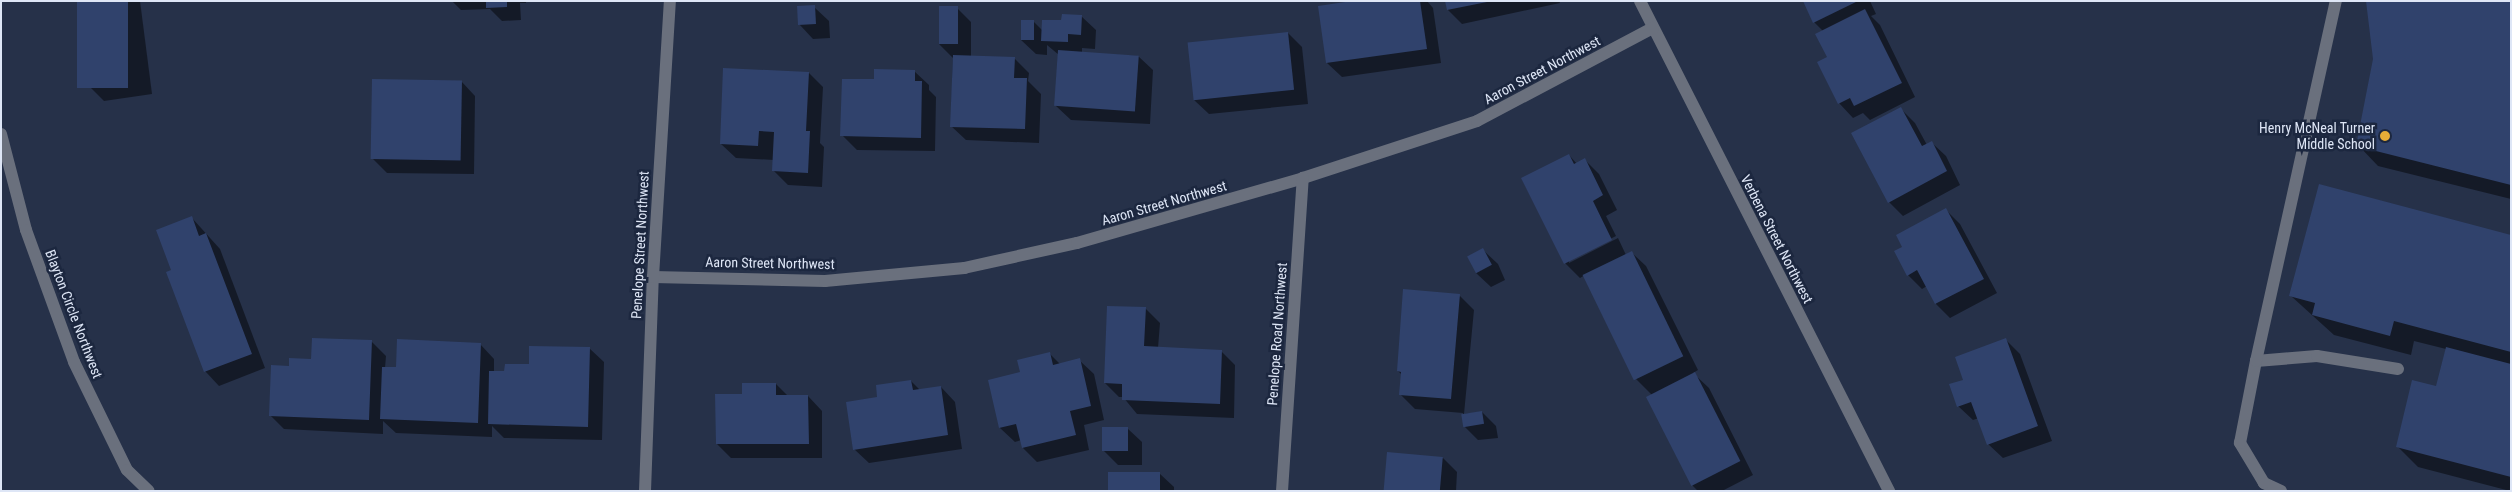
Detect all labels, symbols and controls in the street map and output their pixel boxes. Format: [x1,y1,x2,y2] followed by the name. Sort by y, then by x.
[1481,32,1603,108] street label: Aaron Street Northwest
[2259,120,2375,152] place label: Henry McNeal Turner Middle School
[2379,130,2391,142] marker: Henry McNeal Turner Middle School
[628,171,652,319] street label: Penelope Street Northwest
[1737,172,1817,306] street label: Verbena Street Northwest
[1100,177,1228,229] street label: Aaron Street Northwest
[42,247,106,381] street label: Blayton Circle Northwest
[705,253,835,273] street label: Aaron Street Northwest
[1264,262,1290,406] street label: Penelope Road Northwest

